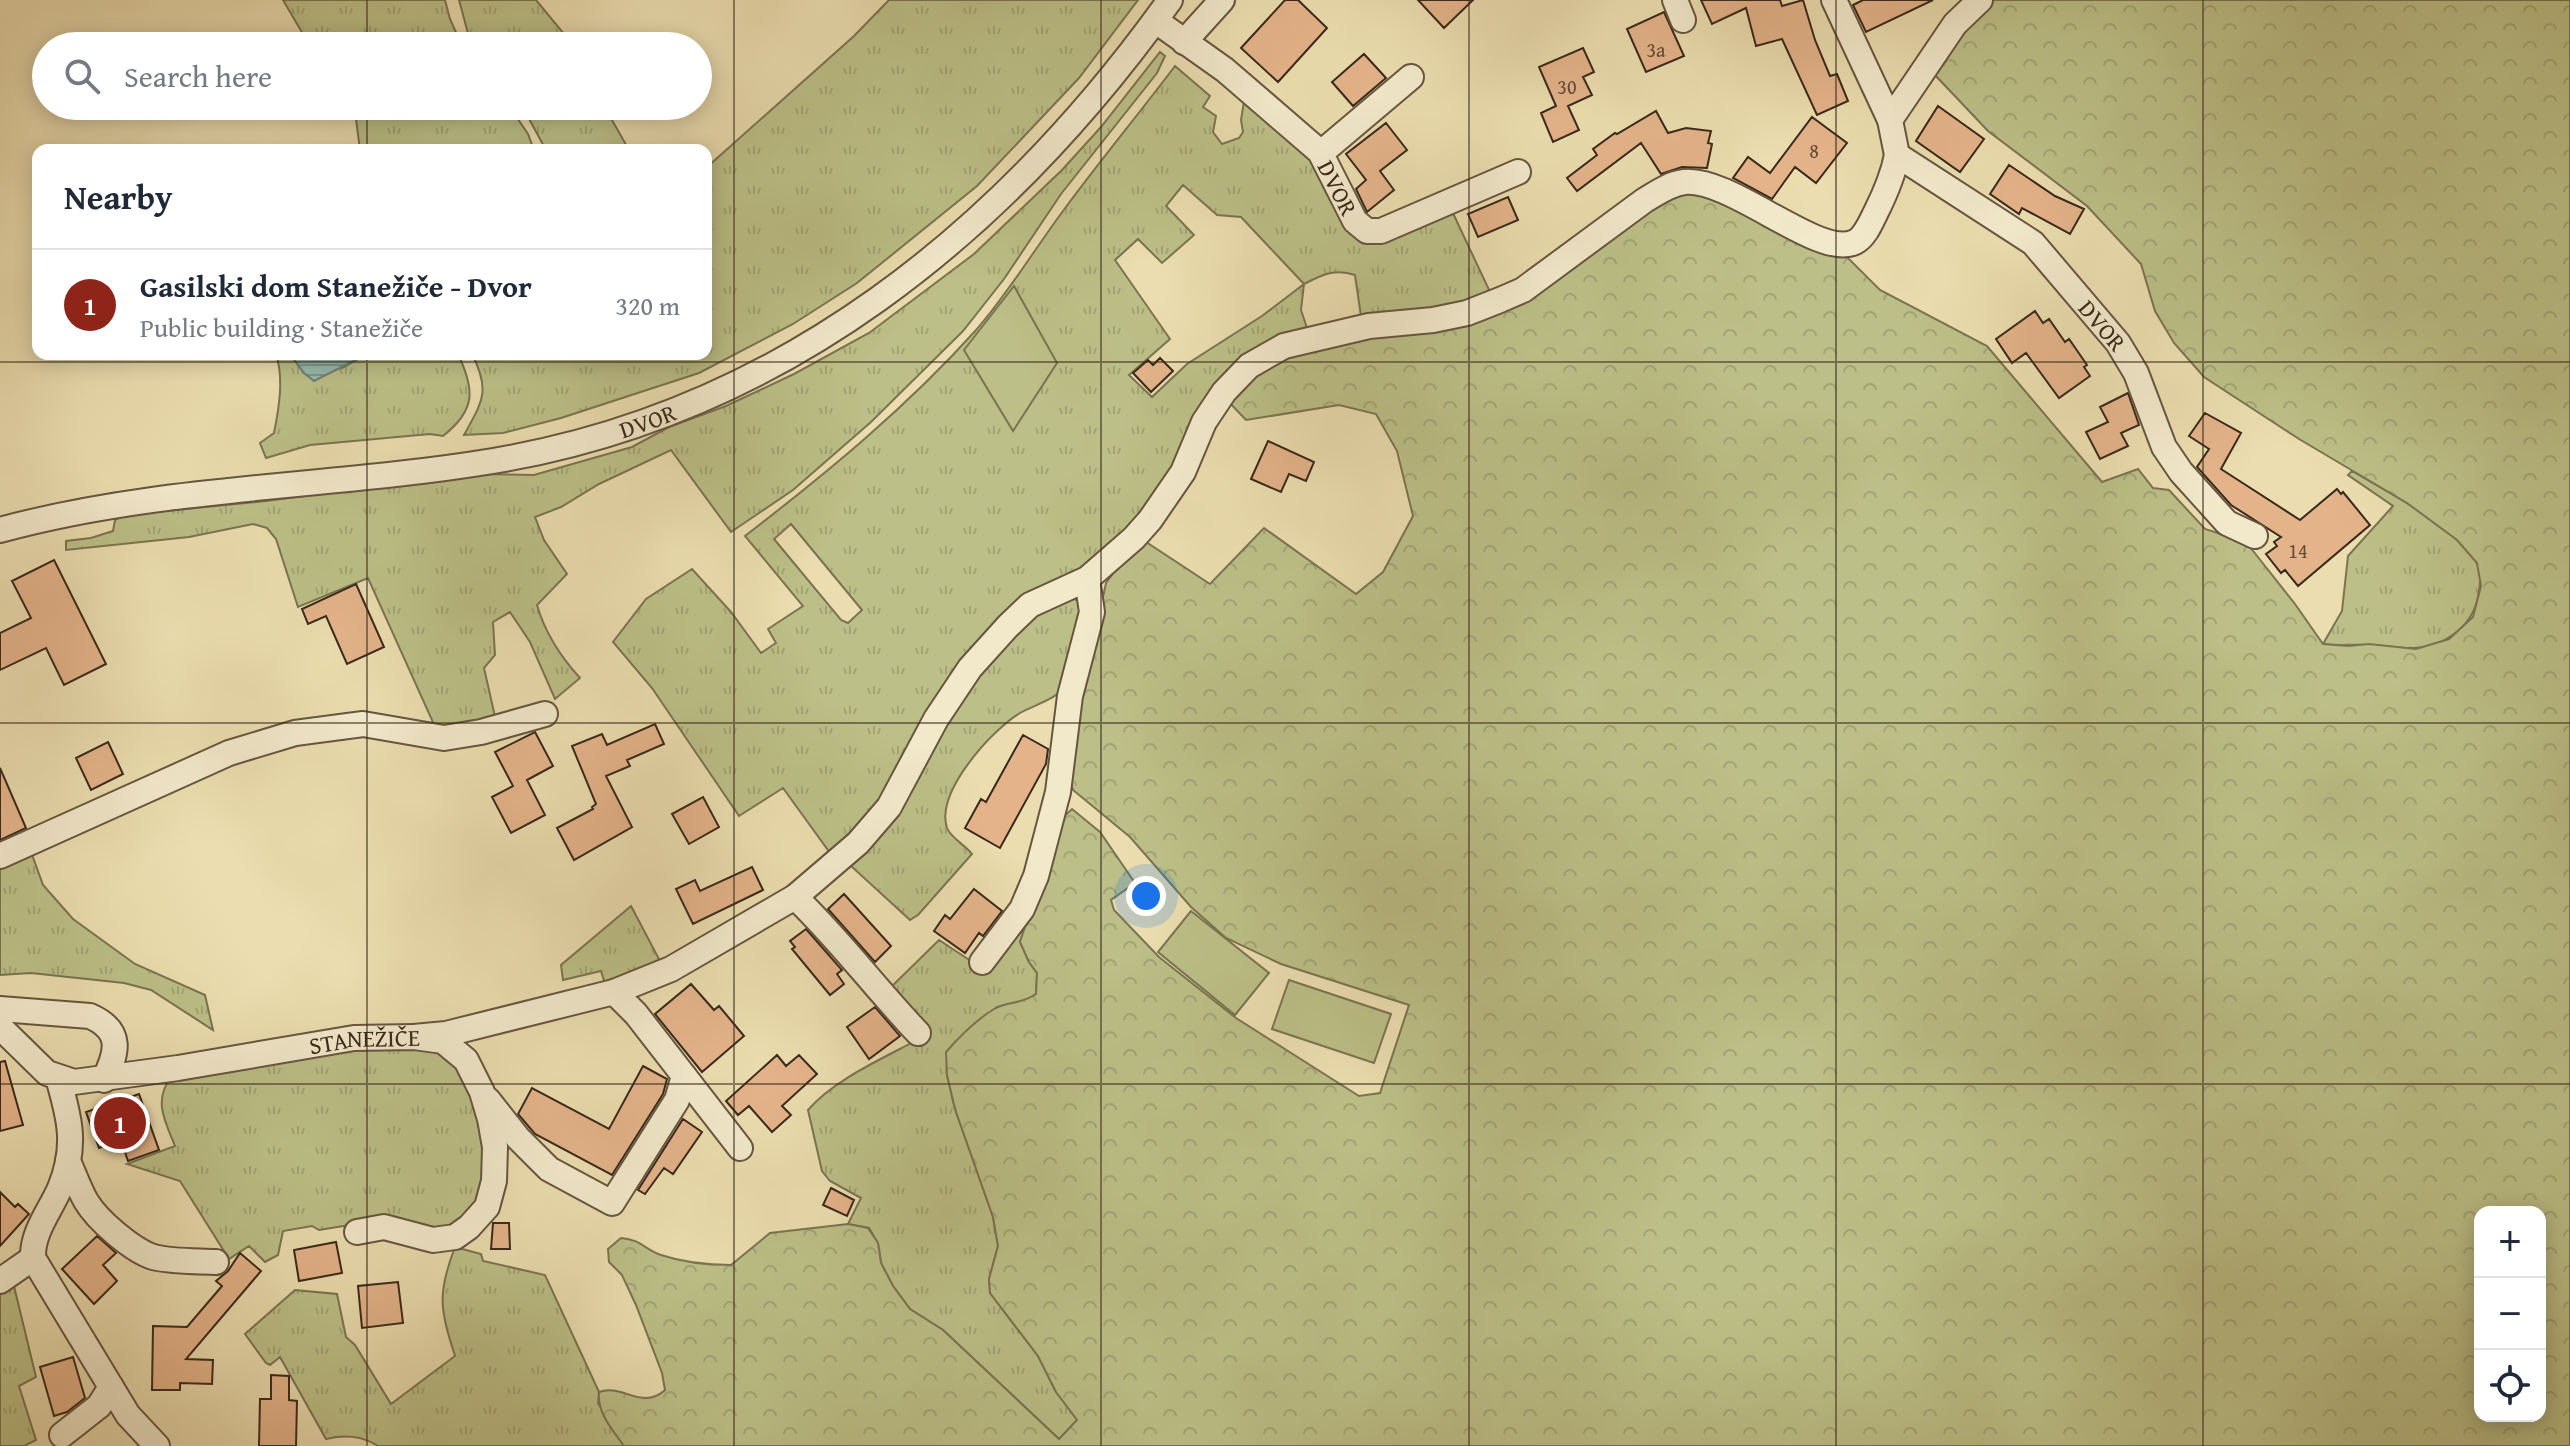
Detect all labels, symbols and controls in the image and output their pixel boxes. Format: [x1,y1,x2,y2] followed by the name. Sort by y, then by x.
[32,32,712,120] search box
[1646,35,1666,64] house number: 3a
[60,54,104,98] icon: search
[124,54,272,98] text: Search here
[1557,72,1577,101] house number: 30
[1809,136,1819,165] house number: 8
[1309,154,1367,222] street label: DVOR
[64,172,173,221] text: Nearby
[140,264,532,308] text: Gasilski dom Stanežiče - Dvor
[83,286,97,325] text: 1
[615,286,680,325] text: 320 m
[2071,292,2135,359] street label: DVOR
[140,308,423,347] text: Public building · Stanežiče
[614,394,681,447] street label: DVOR
[2288,536,2308,565] house number: 14
[1126,876,1166,916] your location
[306,1019,420,1063] street label: STANEŽIČE
[94,1093,146,1153] pin: 1
[2474,1206,2546,1422] map controls
[2474,1206,2546,1278] button: +
[2474,1278,2546,1350] button: −
[2474,1350,2546,1422] button: locate

